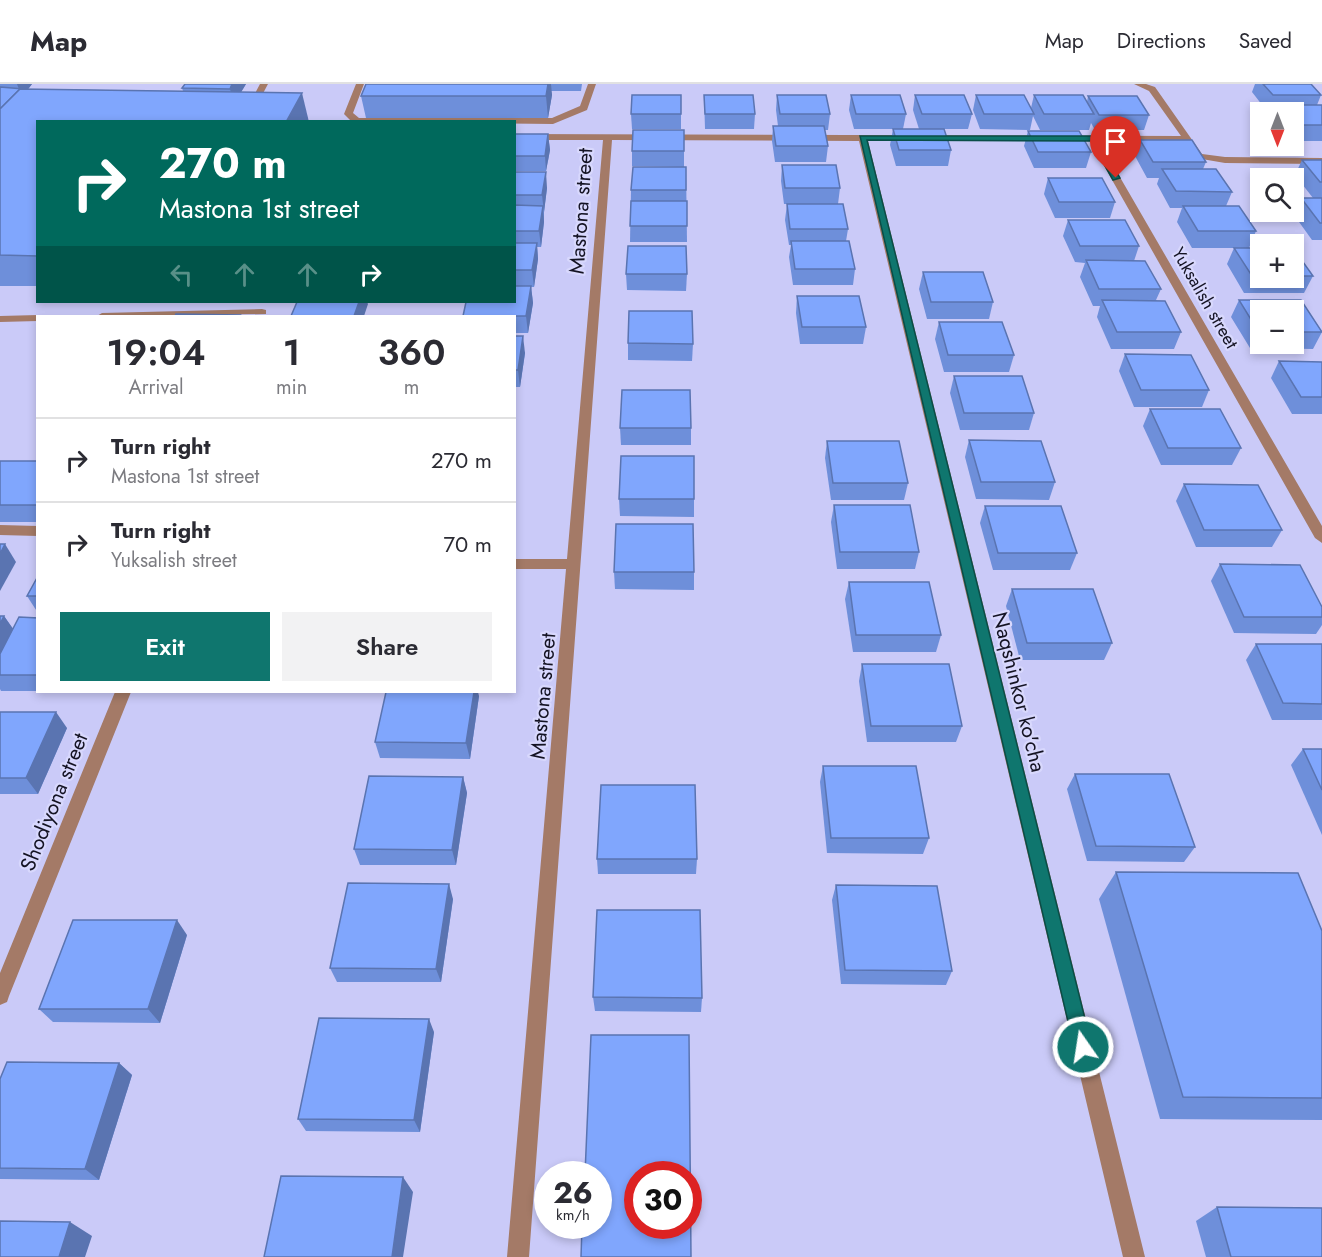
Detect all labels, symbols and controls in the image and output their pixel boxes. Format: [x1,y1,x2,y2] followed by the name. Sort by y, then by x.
[30,21,87,62] text: Map
[1045,26,1084,56] text: Map
[1117,26,1206,56] text: Directions
[1239,26,1292,56] text: Saved
[1250,102,1304,156] north arrow
[1250,102,1304,354] map controls
[1090,116,1141,178] pin
[1099,125,1132,158] icon: arrive
[159,133,287,194] text: 270 m
[60,144,138,222] icon: right
[562,147,600,275] street label: Mastona street
[1250,168,1304,222] button: search
[159,189,359,228] text: Mastona 1st street
[1250,234,1304,288] button: +
[1165,242,1245,354] street label: Yuksalish street
[165,258,198,291] icon: left
[228,258,261,291] icon: ahead
[291,258,324,291] icon: ahead
[354,258,387,291] icon: right
[1250,300,1304,354] button: −
[106,326,206,378] text: 19:04
[283,326,301,378] text: 1
[378,326,446,378] text: 360
[128,373,184,402] text: Arrival
[276,373,307,402] text: min
[404,373,419,402] text: m
[111,430,211,462] text: Turn right
[60,444,93,477] icon: right
[431,444,492,476] text: 270 m
[111,462,259,491] text: Mastona 1st street
[111,514,211,546] text: Turn right
[60,528,93,561] icon: right
[443,528,492,560] text: 70 m
[111,546,237,575] text: Yuksalish street
[985,609,1053,775] street label: Naqshinkor ko'cha
[60,612,270,681] button: Exit
[282,612,492,681] button: Share
[523,632,563,760] street label: Mastona street
[13,729,95,875] street label: Shodiyona street
[1051,1015,1115,1079] position arrow
[624,1161,702,1239] speed limit sign: 30
[553,1171,593,1214] text: 26
[556,1204,590,1226] text: km/h

